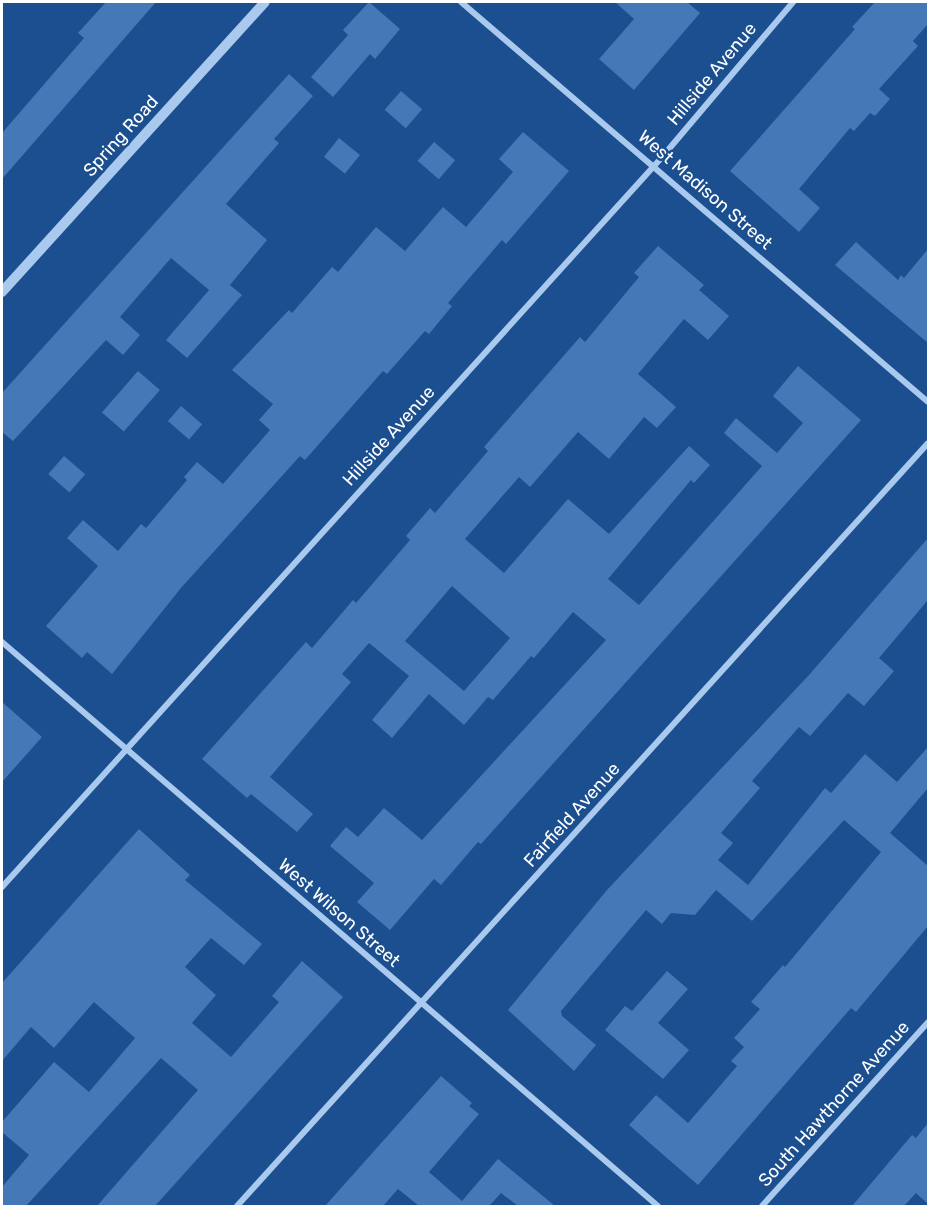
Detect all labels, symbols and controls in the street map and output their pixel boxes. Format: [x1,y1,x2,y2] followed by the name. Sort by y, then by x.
[663,18,761,130] street label: Hillside Avenue
[79,91,163,181] street label: Spring Road
[633,126,777,254] street label: West Madison Street
[338,381,440,491] street label: Hillside Avenue
[519,758,625,872] street label: Fairfield Avenue
[274,854,404,972] street label: West Wilson Street
[754,1017,914,1191] street label: South Hawthorne Avenue

